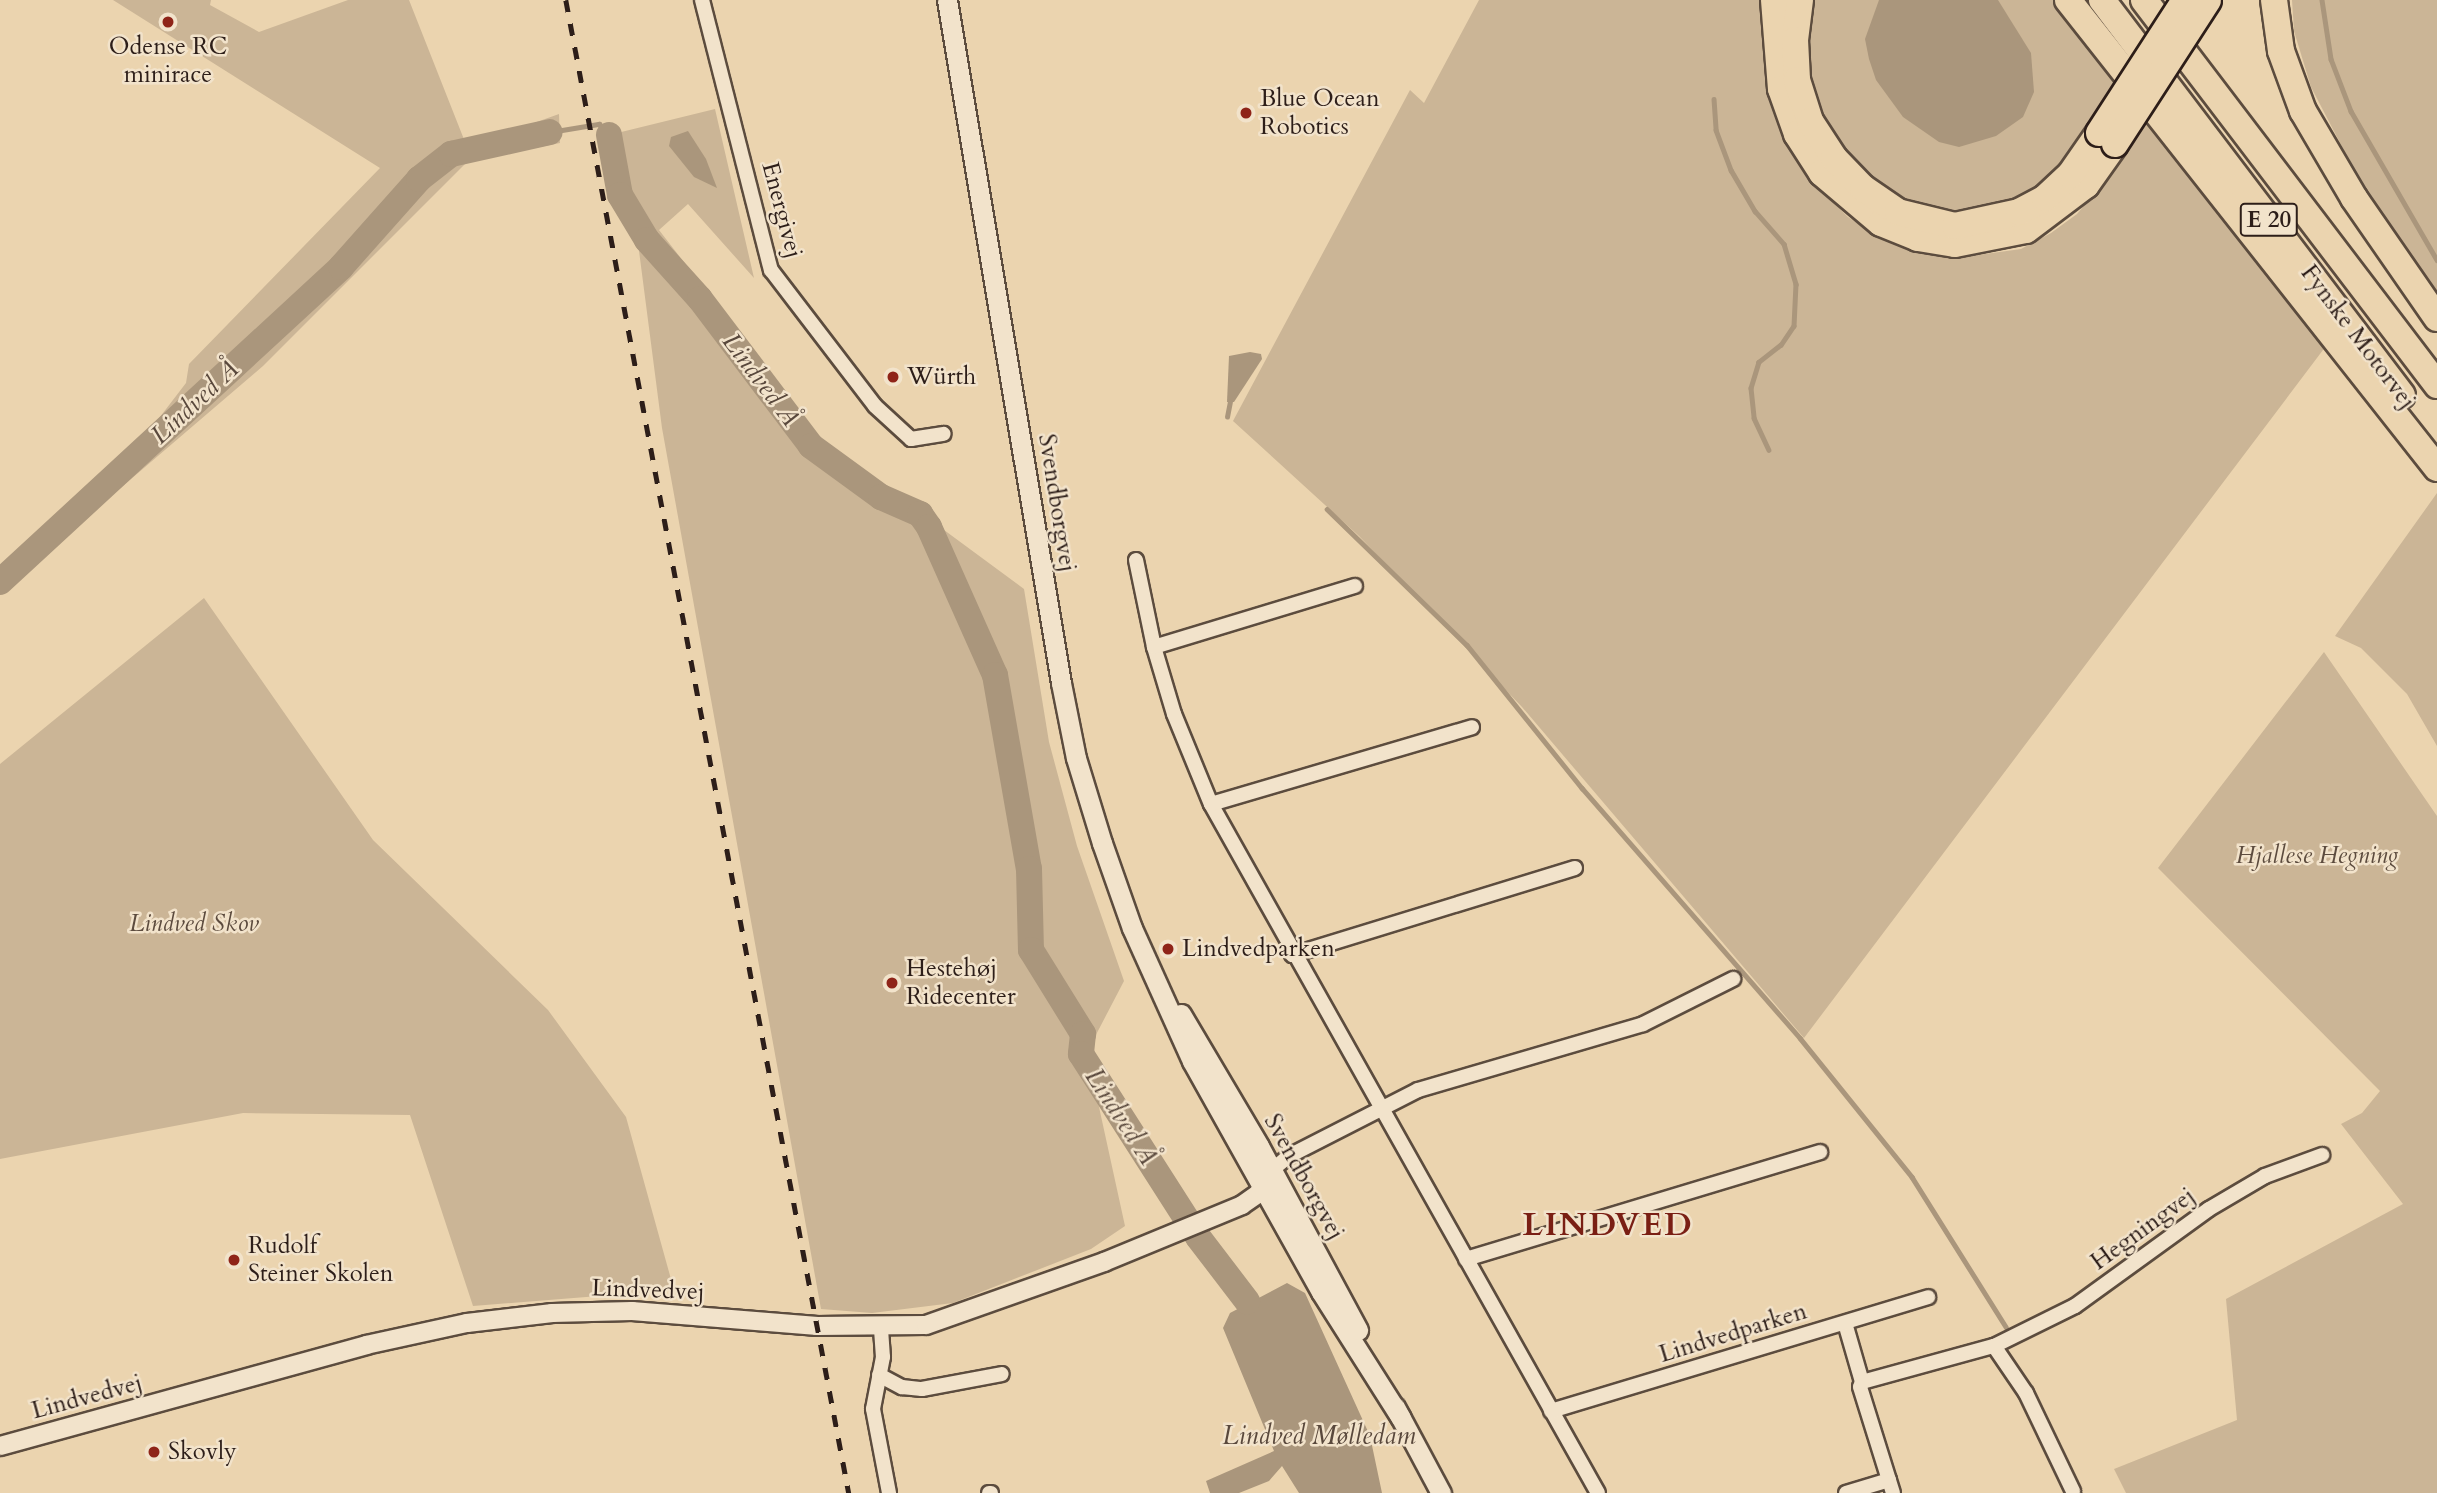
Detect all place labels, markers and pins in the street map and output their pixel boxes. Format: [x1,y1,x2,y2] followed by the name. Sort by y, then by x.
[160,14,176,30] marker: Odense RC minirace
[109,33,227,89] place label: Odense RC minirace
[1260,85,1380,141] place label: Blue Ocean Robotics
[1238,105,1254,121] marker: Blue Ocean Robotics
[907,363,976,391] place label: Würth
[885,369,901,385] marker: Würth
[1182,935,1335,963] place label: Lindvedparken
[1160,941,1176,957] marker: Lindvedparken
[906,955,1016,1011] place label: Hestehøj Ridecenter
[884,975,900,991] marker: Hestehøj Ridecenter
[248,1232,393,1288] place label: Rudolf Steiner Skolen
[226,1252,242,1268] marker: Rudolf Steiner Skolen
[168,1438,237,1466] place label: Skovly
[146,1444,162,1460] marker: Skovly

